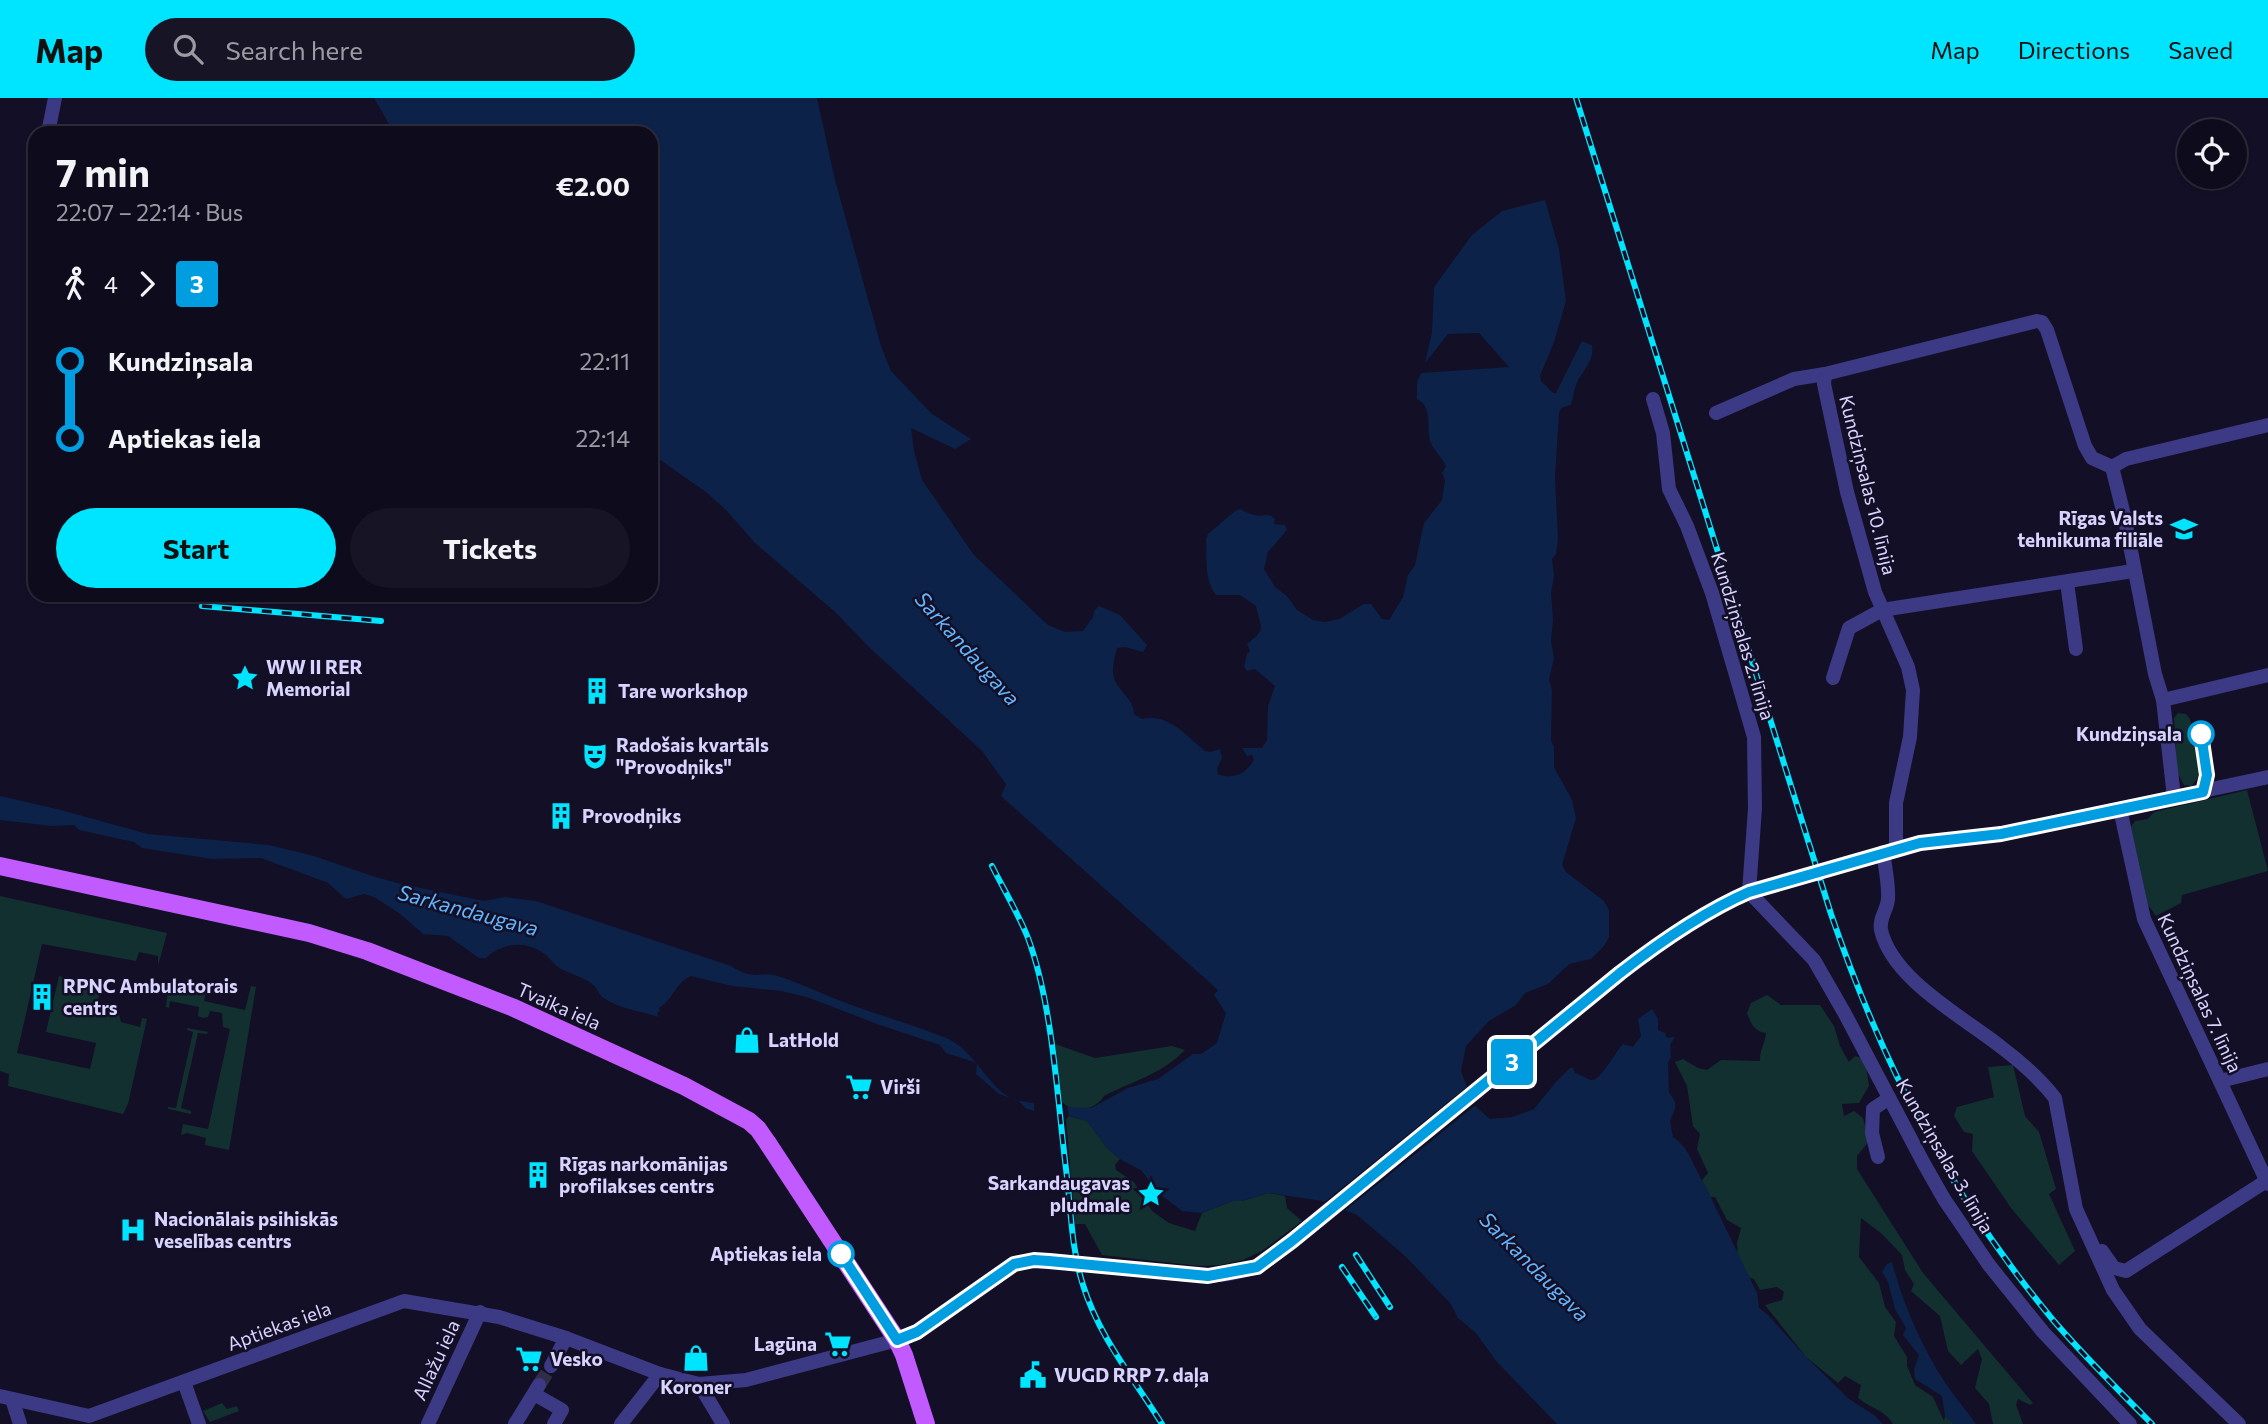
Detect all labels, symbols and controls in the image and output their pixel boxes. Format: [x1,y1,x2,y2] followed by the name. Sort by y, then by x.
[145,18,635,81] search box
[35,29,103,70] text: Map
[169,30,207,68] icon: search
[225,34,363,65] text: Search here
[1930,35,1980,64] text: Map
[2018,35,2130,64] text: Directions
[2168,35,2233,64] text: Saved
[2177,119,2247,189] map controls
[2177,119,2247,189] button: locate
[56,148,150,195] text: 7 min
[556,170,630,201] text: €2.00
[56,198,243,226] text: 22:07 – 22:14 · Bus
[56,265,94,303] icon: walk
[128,265,166,303] icon: forward
[190,269,204,298] text: 3
[104,270,118,298] text: 4
[108,345,253,376] text: Kundziņsala
[579,347,630,375] text: 22:11
[1833,393,1902,578] street label: Kundziņsalas 10. līnija
[108,422,261,453] text: Aptiekas iela
[575,424,630,452] text: 22:14
[2017,506,2163,551] place label: Rīgas Valsts tehnikuma filiāle
[56,508,336,588] button: Start
[350,508,630,588] button: Tickets
[2169,514,2199,544] school or university icon: Rīgas Valsts tehnikuma filiāle
[1705,549,1780,723] street label: Kundziņsalas 2. līnija
[911,586,1026,710] water label: Sarkandaugava
[266,655,363,700] place label: WW II RER Memorial
[230,663,260,693] place icon: WW II RER Memorial
[582,676,612,706] building icon: Tare workshop
[618,679,748,702] place label: Tare workshop
[2188,721,2214,747] marker: Kundziņsala
[2076,722,2182,747] place label: Kundziņsala
[616,733,769,780] place label: Radošais kvartāls "Provodņiks"
[580,741,610,771] theatre icon: Radošais kvartāls "Provodņiks"
[546,801,576,831] building icon: Provodņiks
[582,804,681,829] place label: Provodņiks
[396,879,541,940] water label: Sarkandaugava
[2152,910,2247,1077] street label: Kundziņsalas 7. līnija
[63,974,238,1019] place label: RPNC Ambulatorais centrs
[514,977,604,1034] street label: Tvaika iela
[27,982,57,1012] building icon: RPNC Ambulatorais centrs
[732,1025,762,1055] shop icon: LatHold
[768,1028,839,1051] place label: LatHold
[1489,1039,1535,1085] line badge: 3
[1505,1047,1519,1076] text: 3
[844,1072,874,1102] supermarket icon: Virši
[1890,1074,1999,1238] street label: Kundziņsalas 3. līnija
[880,1075,921,1098] place label: Virši
[559,1152,728,1197] place label: Rīgas narkomānijas profilakses centrs
[523,1160,553,1190] building icon: Rīgas narkomānijas profilakses centrs
[988,1171,1130,1216] place label: Sarkandaugavas pludmale
[1136,1179,1166,1209] place icon: Sarkandaugavas pludmale
[1475,1206,1595,1326] water label: Sarkandaugava
[154,1207,338,1252] place label: Nacionālais psihiskās veselības centrs
[118,1215,148,1245] hospital icon: Nacionālais psihiskās veselības centrs
[828,1241,854,1267] marker: Aptiekas iela
[710,1242,822,1265] place label: Aptiekas iela
[224,1296,334,1355] street label: Aptiekas iela
[407,1316,464,1404] street label: Allažu iela
[823,1329,853,1359] supermarket icon: Lagūna
[754,1332,817,1355] place label: Lagūna
[681,1343,711,1373] shop icon: Koroner
[514,1344,544,1374] supermarket icon: Vesko
[550,1347,603,1370] place label: Vesko
[1018,1360,1048,1390] public building icon: VUGD RRP 7. daļa
[1054,1363,1209,1388] place label: VUGD RRP 7. daļa
[660,1375,732,1398] place label: Koroner

